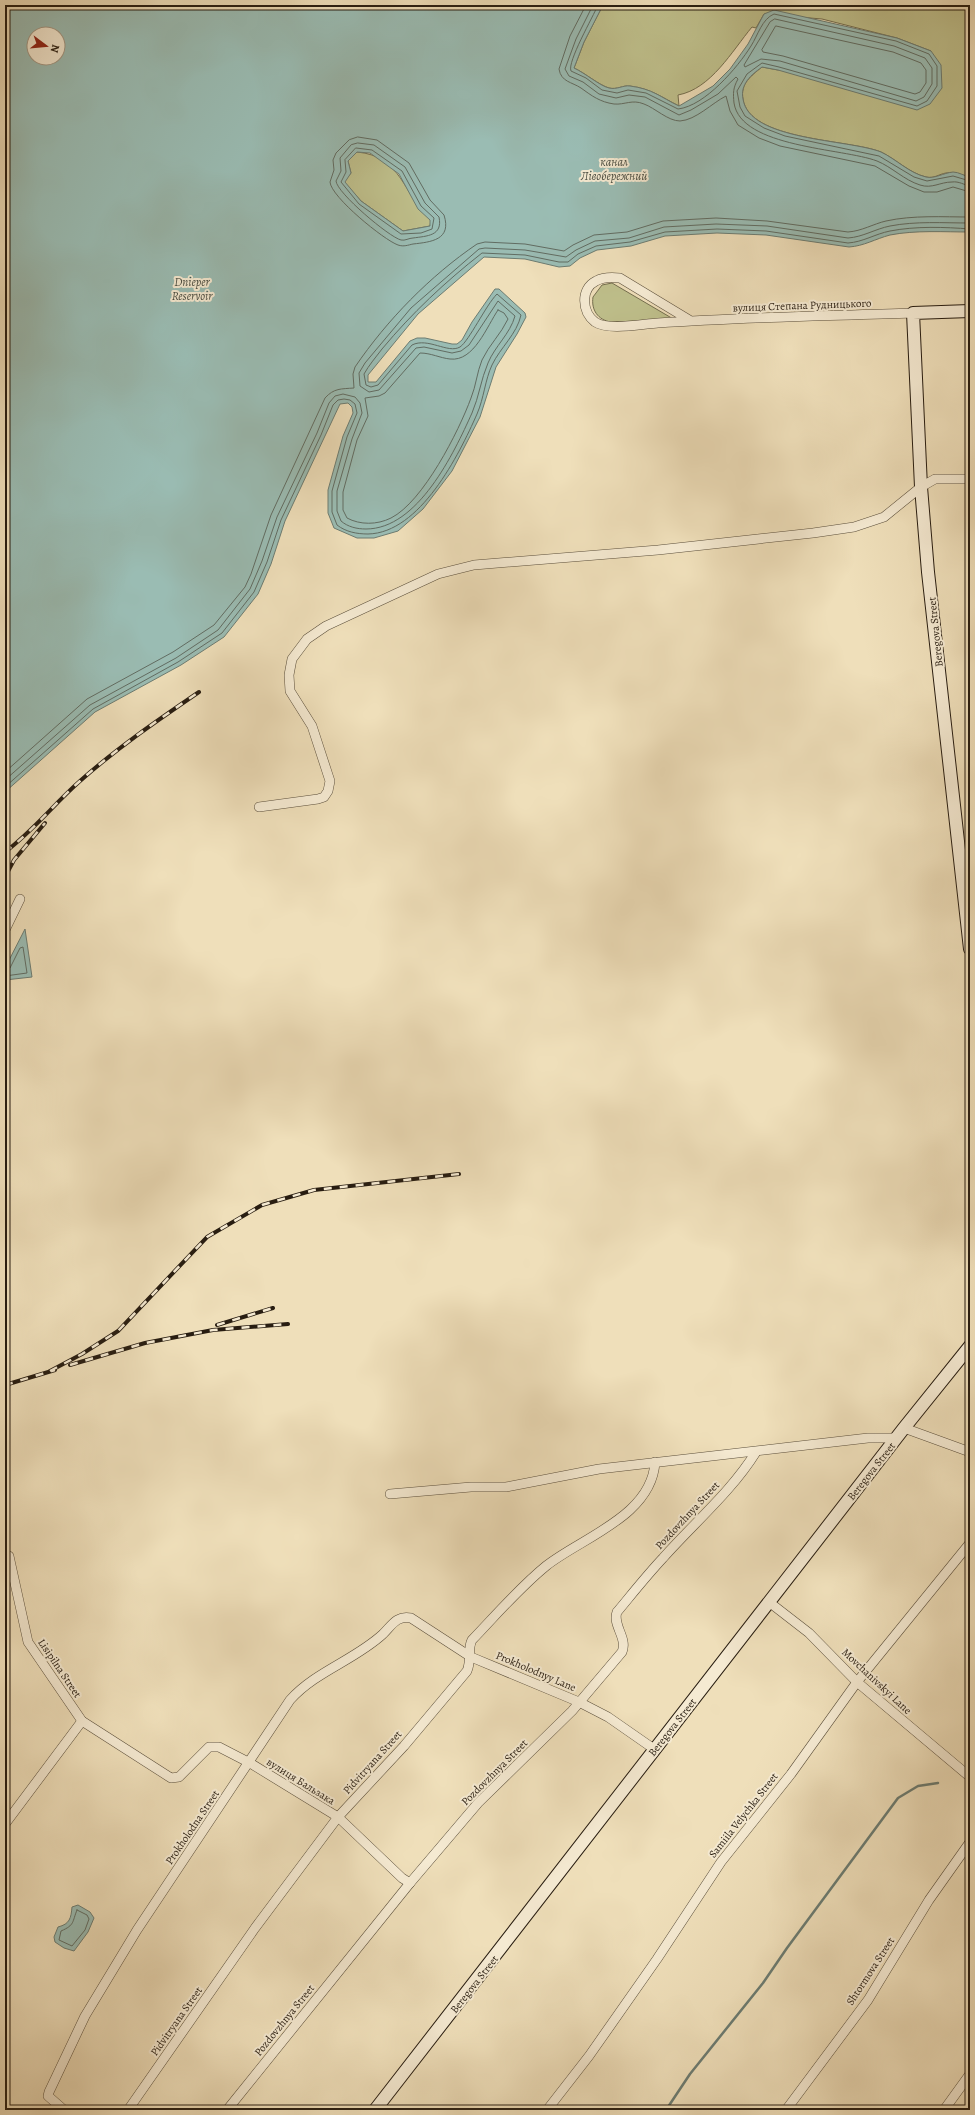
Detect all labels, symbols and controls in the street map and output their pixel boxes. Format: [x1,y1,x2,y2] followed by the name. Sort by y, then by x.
[26,26,66,66] north arrow
[47,43,63,55] text: N
[580,154,647,184] water label: канал Лівобережний
[172,274,213,304] water label: Dnieper Reservoir
[732,296,872,315] street label: вулиця Степана Рудницького
[924,596,947,668] street label: Beregova Street
[844,1439,899,1504] street label: Beregova Street
[652,1478,723,1553] street label: Pozdovzhnya Street
[34,1636,85,1701] street label: Lisipilna Street
[838,1645,915,1718] street label: Movchanivskyi Lane
[493,1648,578,1695] street label: Prokholodnyy Lane
[645,1695,700,1760] street label: Beregova Street
[340,1727,405,1798] street label: Pidvitryana Street
[458,1736,531,1809] street label: Pozdovzhnya Street
[264,1754,339,1809] street label: вулиця Бальзака
[705,1769,782,1861] street label: Samiila Velychka Street
[162,1787,223,1867] street label: Prokholodna Street
[843,1934,898,2008] street label: Shtormova Street
[447,1952,502,2017] street label: Beregova Street
[251,1981,318,2059] street label: Pozdovzhnya Street
[147,1983,206,2059] street label: Pidvitryana Street

